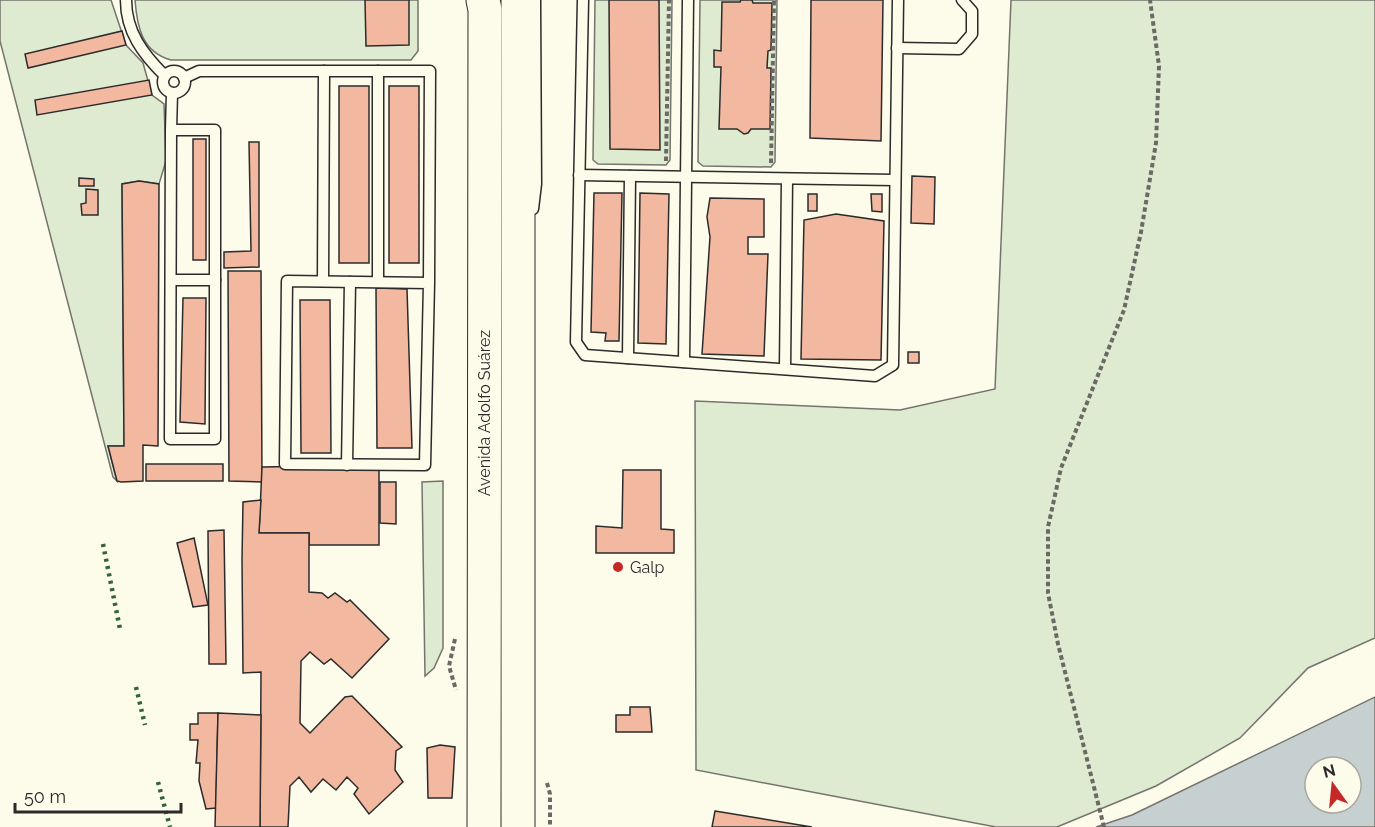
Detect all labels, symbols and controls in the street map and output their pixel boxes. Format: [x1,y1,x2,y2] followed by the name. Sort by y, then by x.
[475,330,494,496] street label: Avenida Adolfo Suárez
[630,558,665,577] place label: Galp
[611,560,625,574] marker: Galp
[1303,755,1363,815] north arrow
[1321,760,1338,782] text: N
[15,776,182,814] scale bar
[24,786,66,807] text: 50 m

